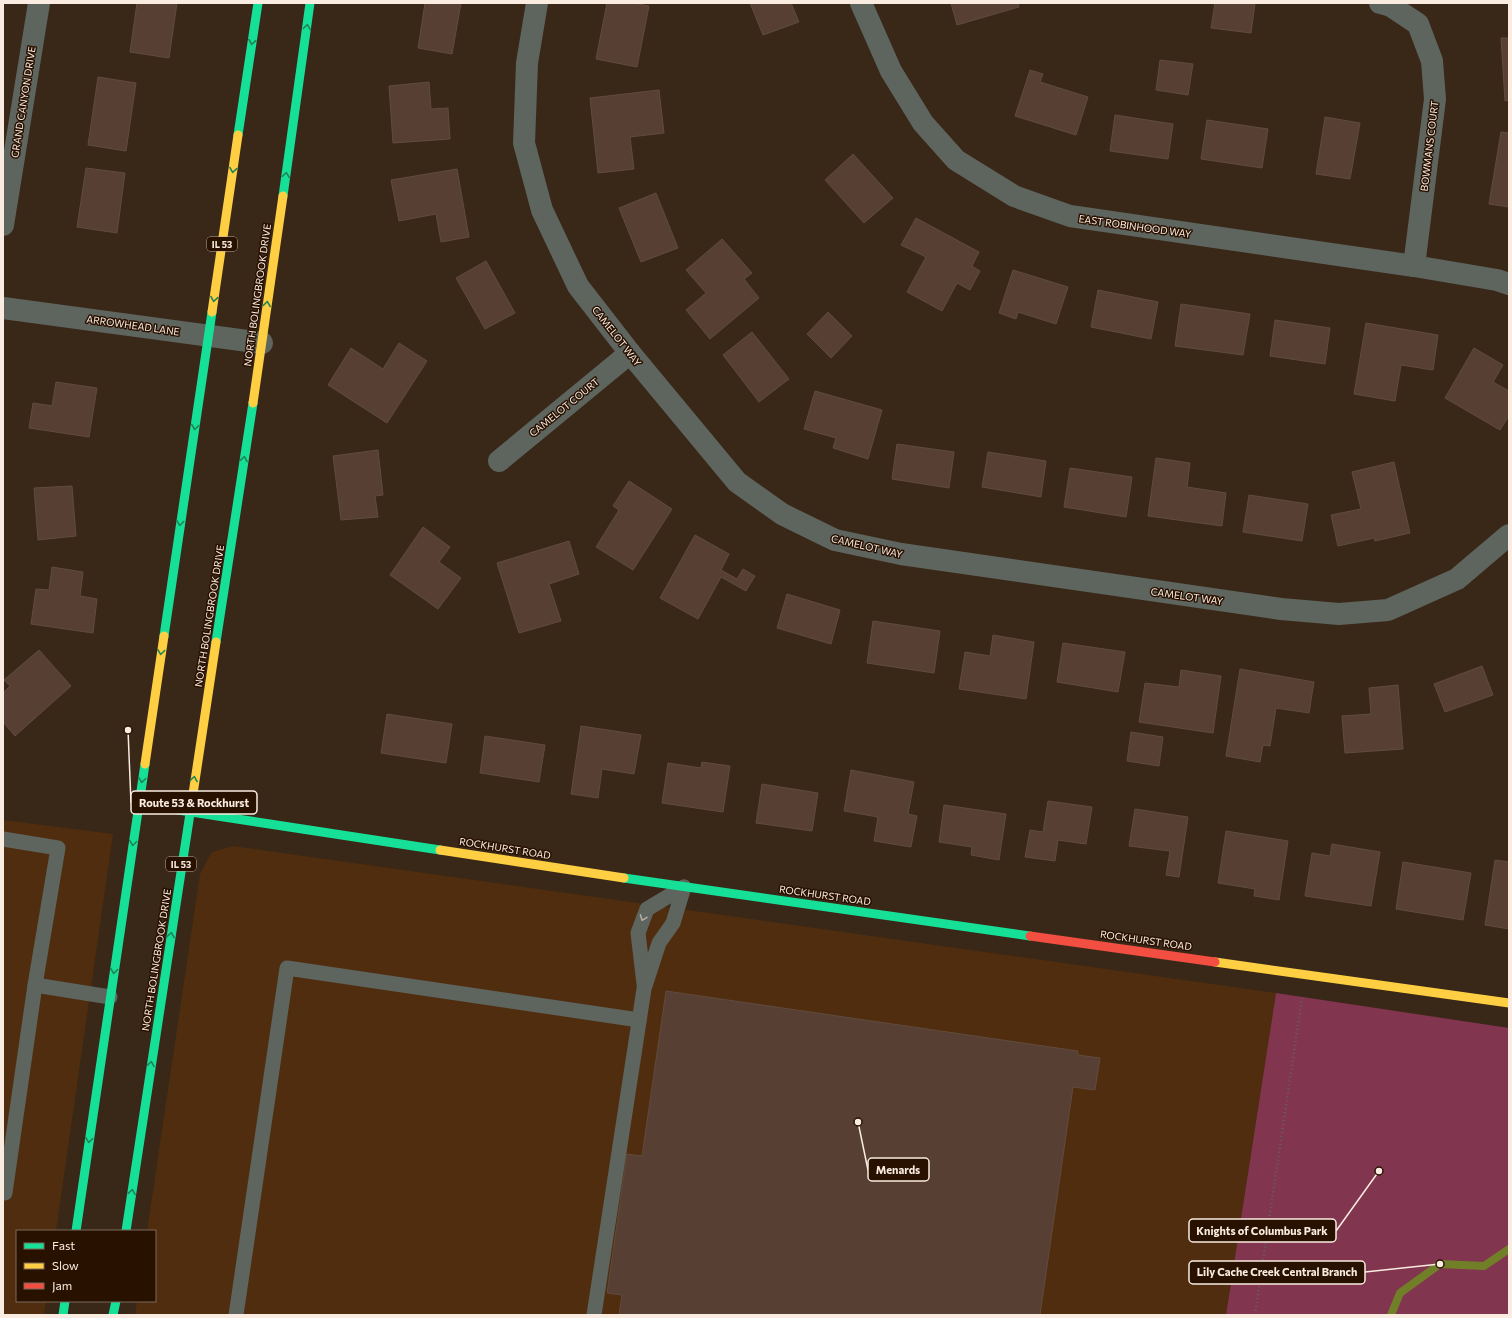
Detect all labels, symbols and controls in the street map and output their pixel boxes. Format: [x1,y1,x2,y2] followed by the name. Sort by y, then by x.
[302,24,311,30] one-way arrow
[248,38,257,45] one-way arrow
[8,45,38,158] street label: GRAND CANYON DRIVE
[1417,99,1441,192] street label: BOWMANS COURT
[229,167,238,173] one-way arrow
[281,172,290,178] one-way arrow
[1078,212,1193,240] street label: EAST ROBINHOOD WAY
[241,223,273,367] street label: NORTH BOLINGBROOK DRIVE
[207,237,237,251] road number: IL 53
[210,296,219,302] one-way arrow
[262,301,271,307] one-way arrow
[590,304,644,369] street label: CAMELOT WAY
[86,313,180,337] street label: ARROWHEAD LANE
[527,375,602,439] street label: CAMELOT COURT
[191,424,199,430] one-way arrow
[239,456,248,462] one-way arrow
[176,520,185,526] one-way arrow
[830,532,904,560] street label: CAMELOT WAY
[192,544,226,688] street label: NORTH BOLINGBROOK DRIVE
[1150,585,1224,607] street label: CAMELOT WAY
[157,649,166,655] one-way arrow
[190,776,198,782] one-way arrow
[138,777,147,783] one-way arrow
[131,791,257,814] callout: Route 53 & Rockhurst
[139,796,249,809] text: Route 53 & Rockhurst
[458,835,552,861] street label: ROCKHURST ROAD
[129,840,138,846] one-way arrow
[166,857,196,871] road number: IL 53
[778,883,872,907] street label: ROCKHURST ROAD
[139,888,173,1032] street label: NORTH BOLINGBROOK DRIVE
[640,915,648,922] one-way arrow
[1099,928,1193,952] street label: ROCKHURST ROAD
[166,932,175,938] one-way arrow
[110,968,119,974] one-way arrow
[146,1061,155,1067] one-way arrow
[85,1137,94,1143] one-way arrow
[868,1158,929,1181] callout: Menards
[876,1163,920,1176] text: Menards
[127,1189,136,1196] one-way arrow
[1189,1219,1336,1242] callout: Knights of Columbus Park
[1196,1224,1328,1237] text: Knights of Columbus Park
[16,1230,156,1302] legend
[52,1238,75,1252] text: Fast
[52,1258,79,1272] text: Slow
[1189,1261,1365,1284] callout: Lily Cache Creek Central Branch
[1197,1265,1357,1278] text: Lily Cache Creek Central Branch
[52,1278,72,1293] text: Jam

